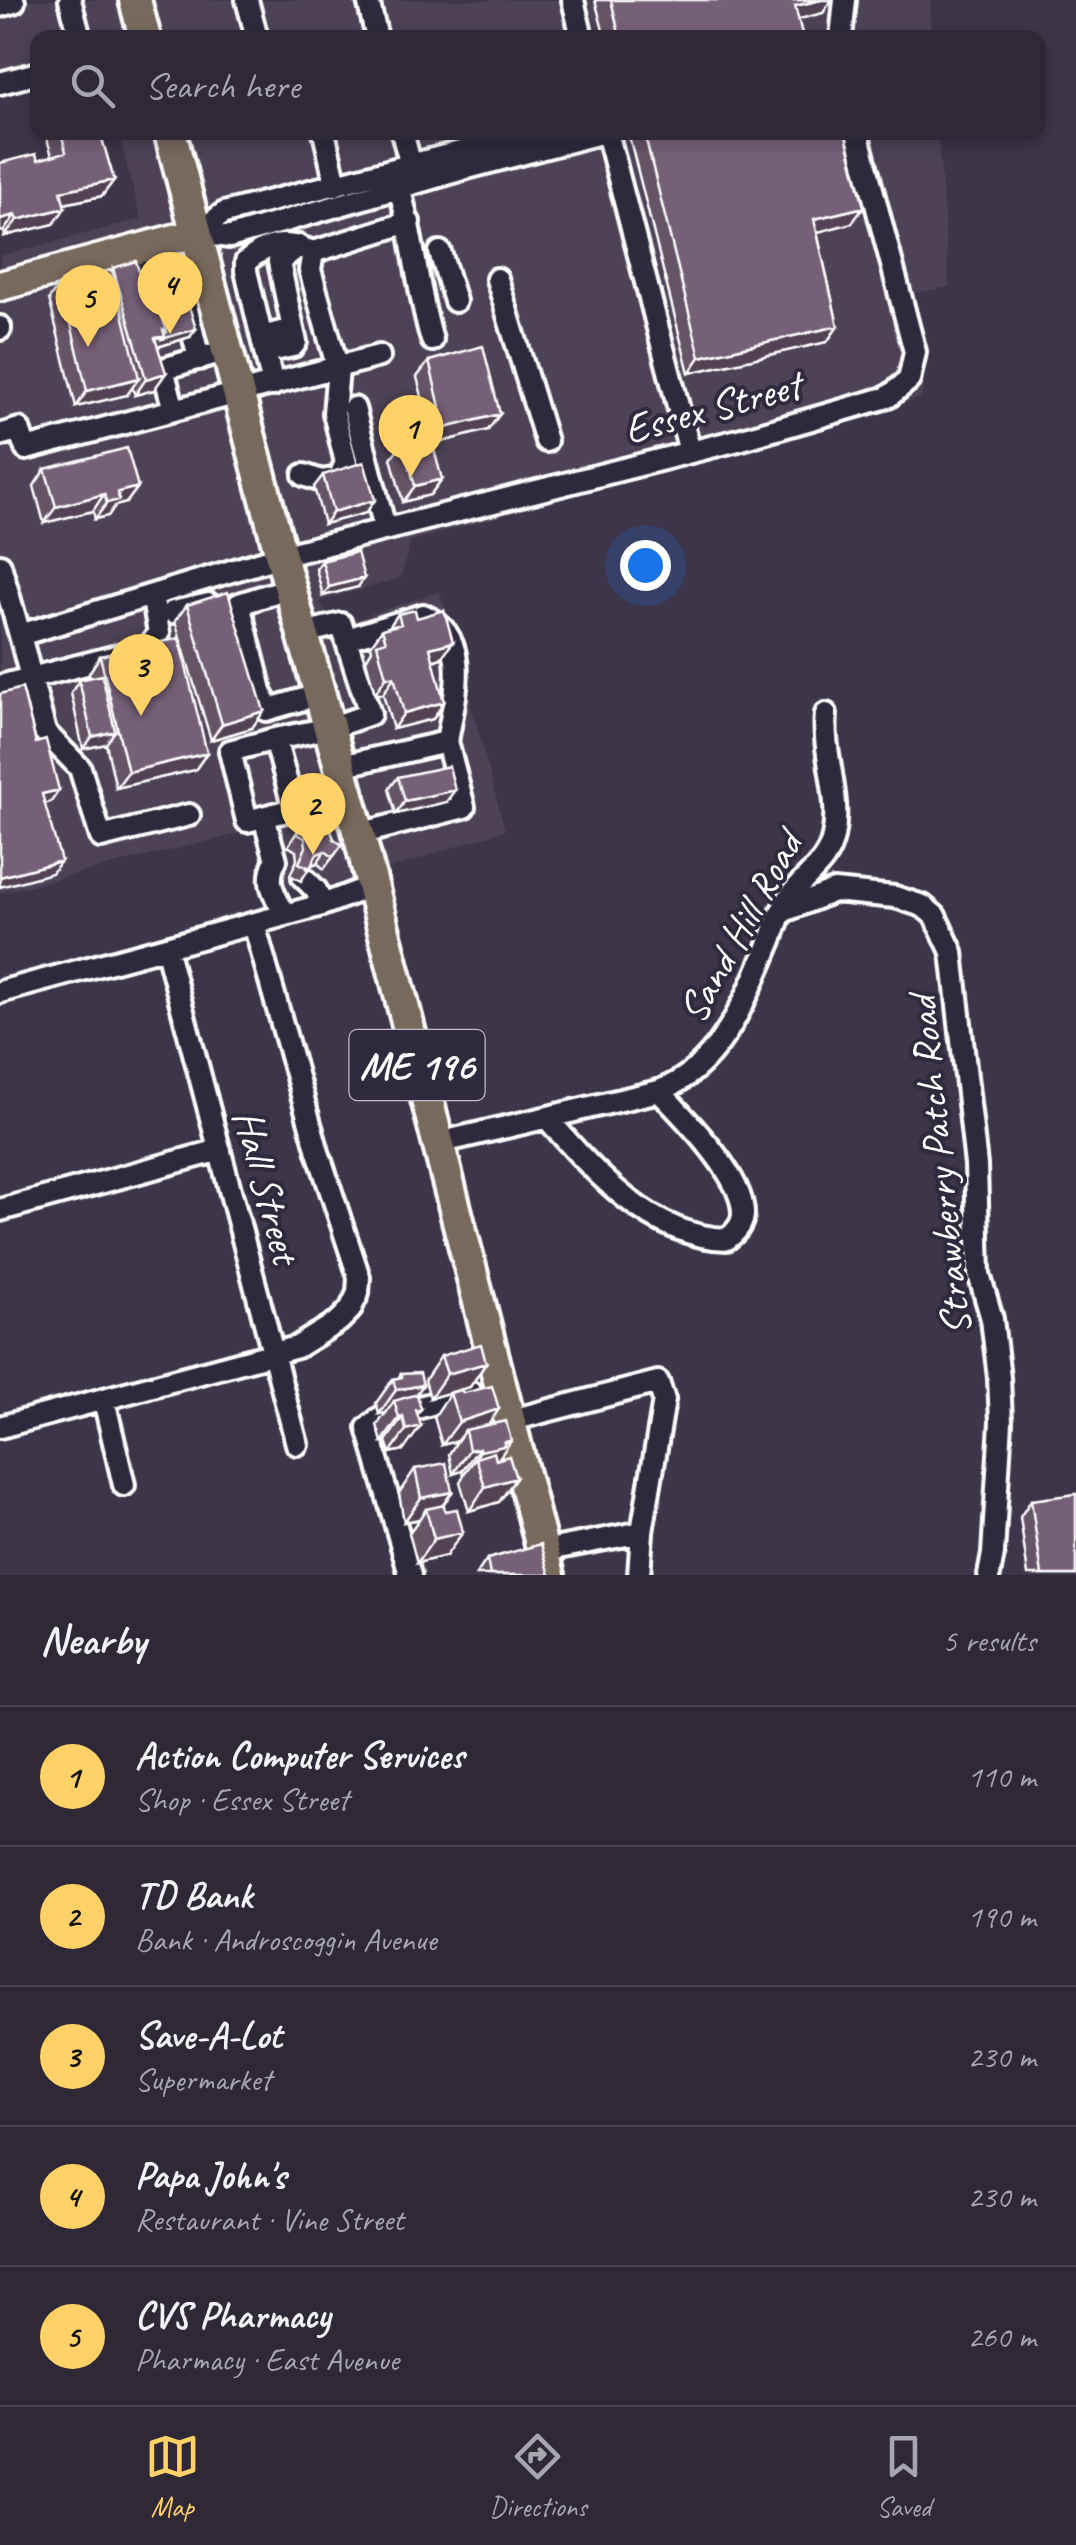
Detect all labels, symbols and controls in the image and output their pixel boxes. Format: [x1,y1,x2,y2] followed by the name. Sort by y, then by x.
[30,30,1046,140] search box
[65,58,120,113] icon: search
[145,62,300,109] text: Search here
[138,252,202,334] pin: 4
[56,264,120,347] pin: 5
[618,357,811,456] street label: Essex Street
[378,394,444,477] pin: 1
[620,540,671,591] your location
[108,634,174,716] pin: 3
[280,772,346,855] pin: 2
[666,817,818,1032] street label: Sand Hill Road
[895,987,984,1338] street label: Strawberry Patch Road
[350,1030,484,1100] road number: ME 196
[221,1104,314,1273] street label: Hall Street
[40,1614,146,1667] text: Nearby
[942,1620,1036,1661] text: 5 results
[135,1732,464,1779] text: Action Computer Services
[65,1756,80,1797] text: 1
[967,1756,1036,1797] text: 110 m
[135,1779,348,1820] text: Shop · Essex Street
[135,1872,252,1919] text: TD Bank
[65,1896,80,1937] text: 2
[967,1896,1036,1937] text: 190 m
[135,1919,437,1960] text: Bank · Androscoggin Avenue
[135,2012,282,2059] text: Save-A-Lot
[65,2036,80,2077] text: 3
[967,2036,1036,2077] text: 230 m
[135,2059,271,2100] text: Supermarket
[135,2152,286,2199] text: Papa John's
[65,2176,80,2217] text: 4
[967,2176,1036,2217] text: 230 m
[135,2199,404,2240] text: Restaurant · Vine Street
[135,2292,330,2339] text: CVS Pharmacy
[66,2316,79,2357] text: 5
[967,2316,1036,2357] text: 260 m
[135,2339,399,2380] text: Pharmacy · East Avenue
[145,2429,200,2524] tab: Map
[489,2429,587,2524] tab: Directions
[876,2429,931,2524] tab: Saved

